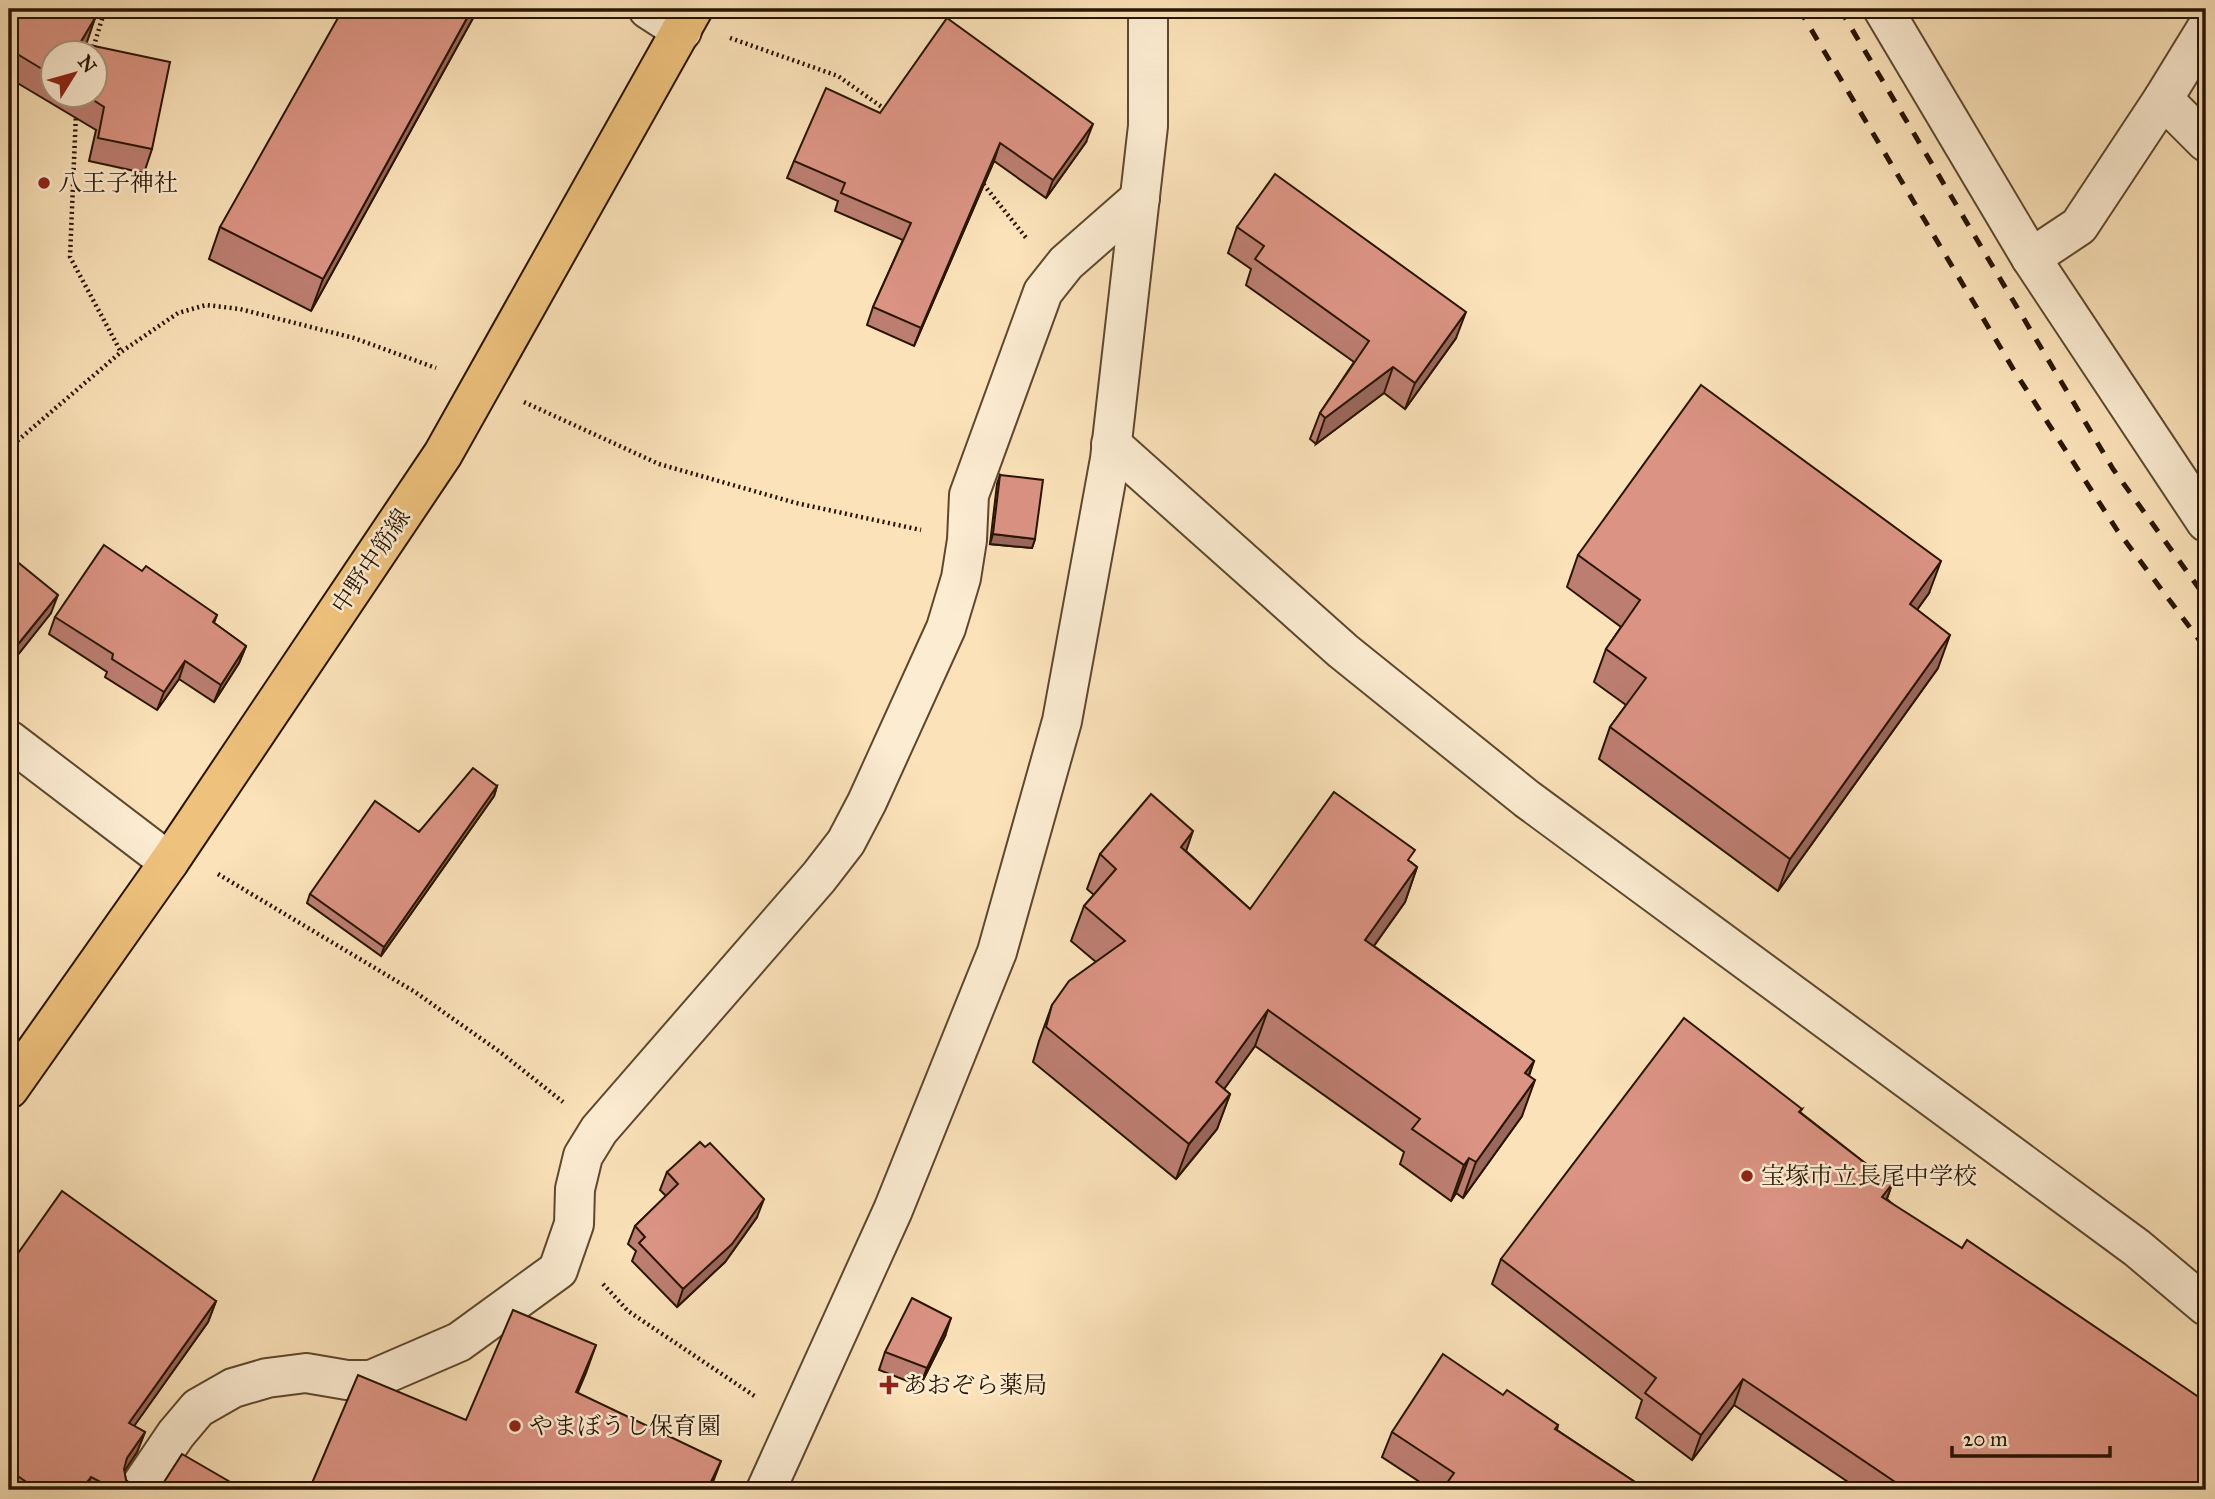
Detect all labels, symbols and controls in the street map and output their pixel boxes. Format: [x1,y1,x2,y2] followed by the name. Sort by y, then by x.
[38,38,108,108] north arrow
[73,51,101,77] text: N
[58,168,178,198] place label: 八王子神社
[36,175,52,191] marker: 八王子神社
[325,503,417,619] street label: 中野中筋線
[1761,1161,1977,1191] place label: 宝塚市立長尾中学校
[1739,1168,1755,1184] marker: 宝塚市立長尾中学校
[903,1370,1047,1400] place label: あおぞら薬局
[881,1377,897,1393] marker: あおぞら薬局
[529,1411,721,1441] place label: やまぼうし保育園
[1952,1415,2110,1459] scale bar
[507,1418,523,1434] marker: やまぼうし保育園
[1963,1426,2008,1452] text: 20 m

